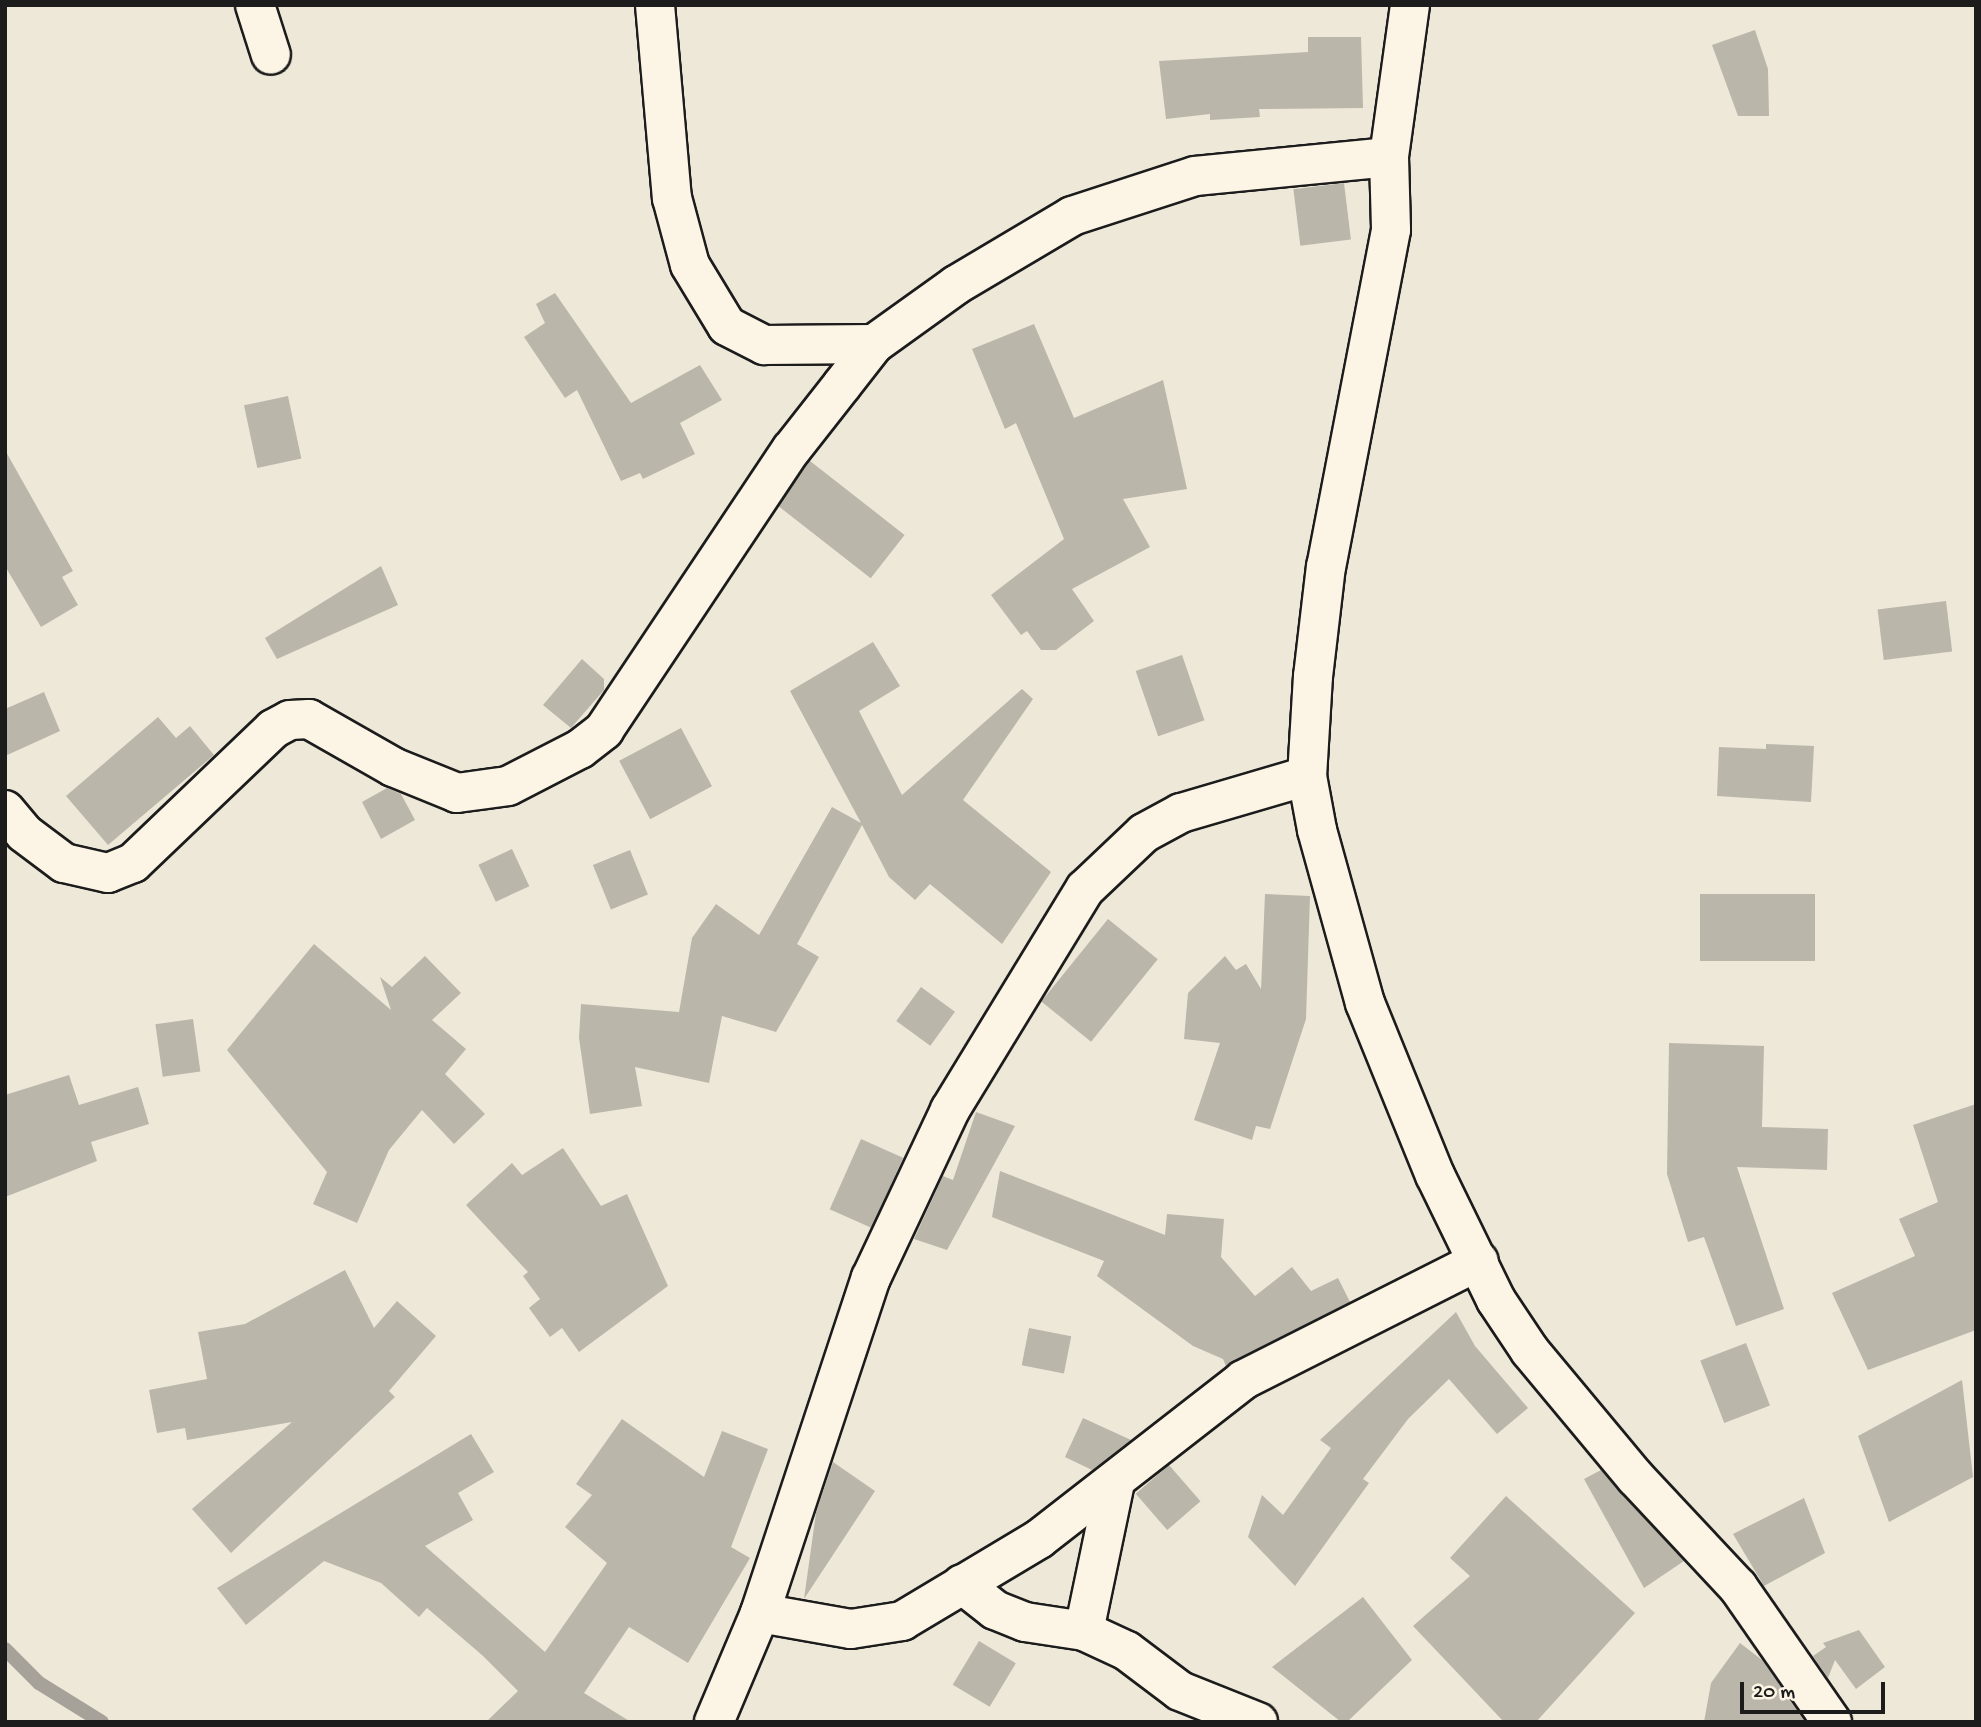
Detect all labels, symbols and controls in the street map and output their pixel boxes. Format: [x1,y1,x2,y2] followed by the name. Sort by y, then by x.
[1743,1668,1888,1712] scale bar
[1753,1681,1795,1706] text: 20 m

